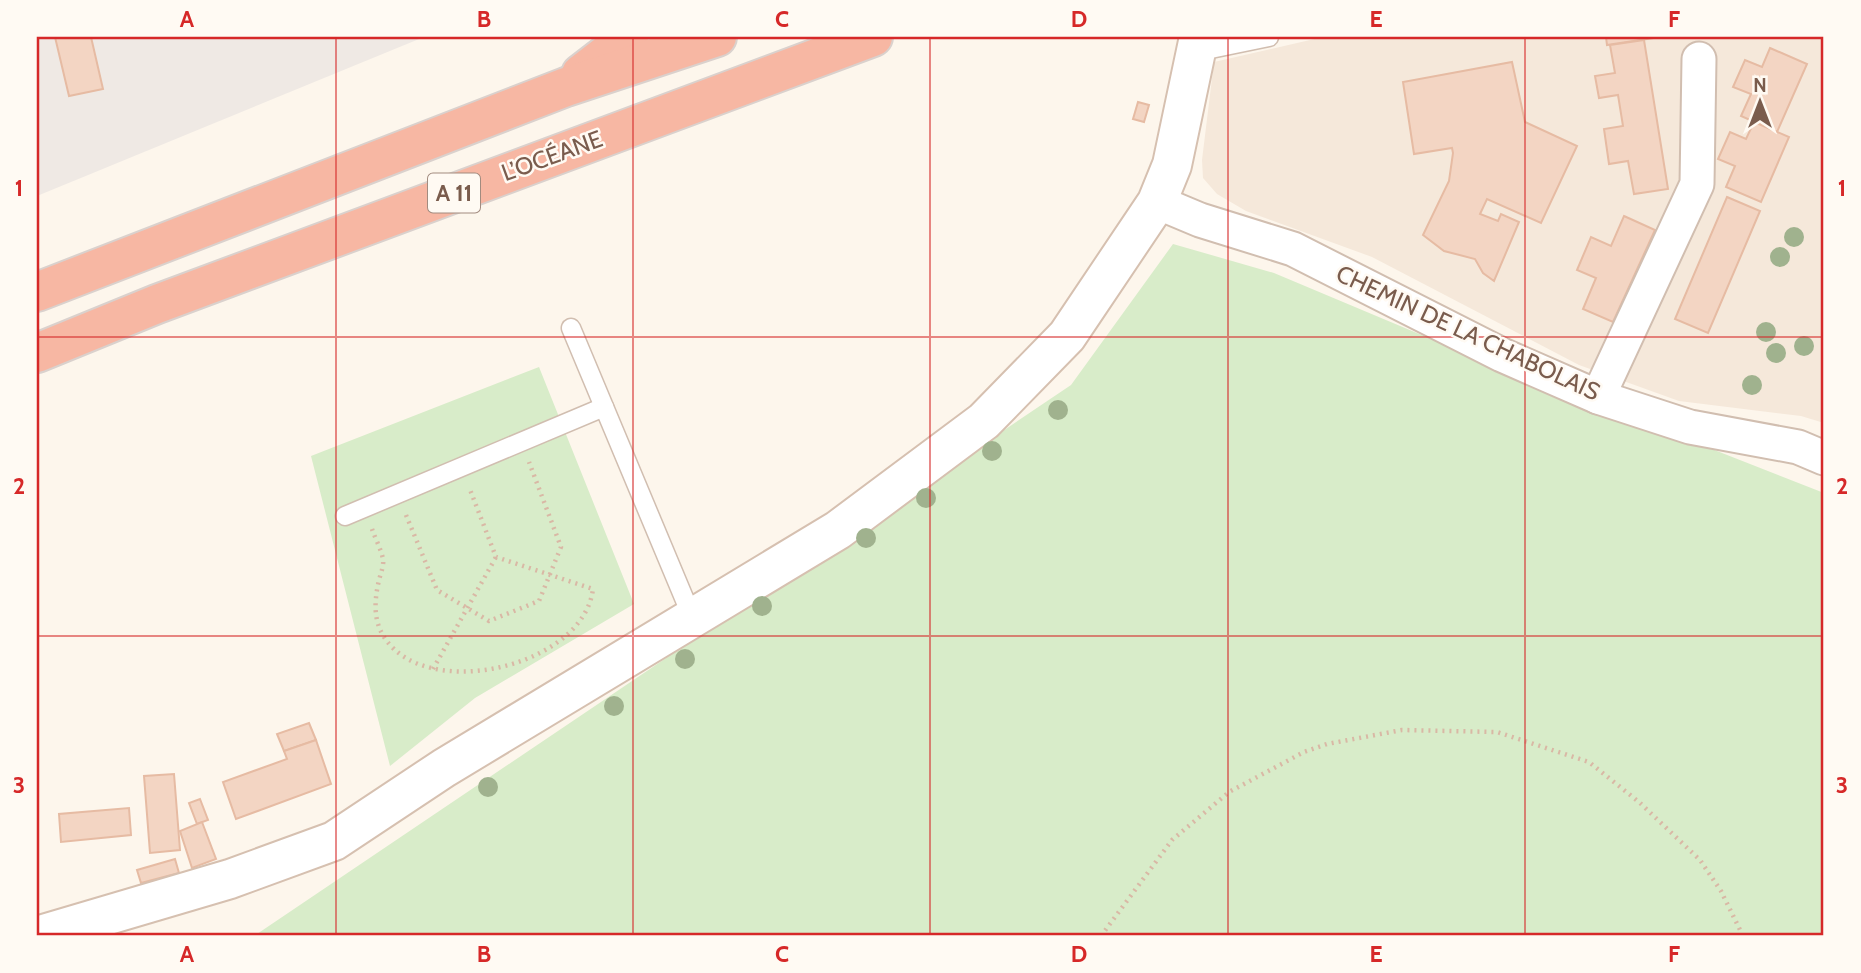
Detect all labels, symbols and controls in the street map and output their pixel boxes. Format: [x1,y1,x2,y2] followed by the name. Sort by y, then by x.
[180,5,195,33] text: A
[477,5,491,33] text: B
[775,5,789,33] text: C
[1071,5,1087,33] text: D
[1369,5,1383,33] text: E
[1668,5,1680,33] text: F
[1724,66,1794,136] north arrow
[1753,74,1767,97] text: N
[497,124,606,187] street label: L’OCÉANE
[15,174,23,202] text: 1
[428,174,480,212] road number: A 11
[1838,174,1846,202] text: 1
[1332,259,1605,406] street label: CHEMIN DE LA CHABOLAIS
[13,472,25,500] text: 2
[1836,472,1848,500] text: 2
[13,771,25,799] text: 3
[1836,771,1848,799] text: 3
[180,940,195,968] text: A
[477,940,491,968] text: B
[775,940,789,968] text: C
[1071,940,1087,968] text: D
[1369,940,1383,968] text: E
[1668,940,1680,968] text: F

